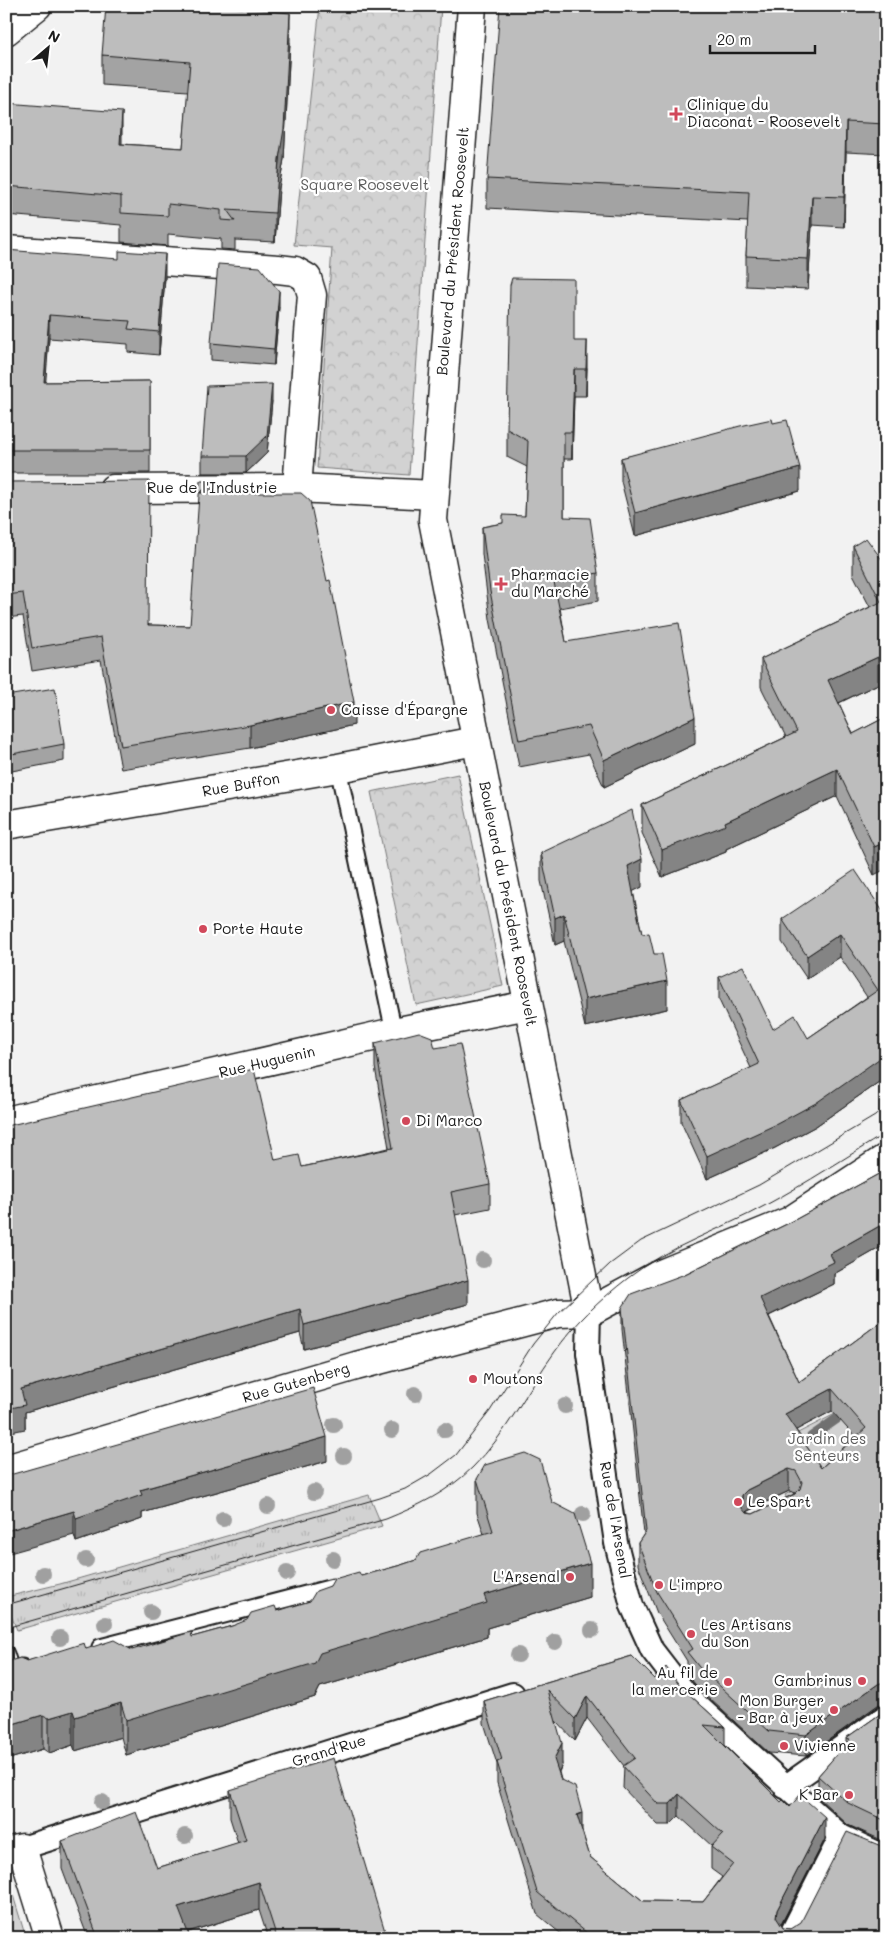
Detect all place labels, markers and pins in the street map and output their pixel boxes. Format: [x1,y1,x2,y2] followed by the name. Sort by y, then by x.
[687,94,841,131] place label: Clinique du Diaconat - Roosevelt
[669,107,683,121] marker: Clinique du Diaconat - Roosevelt
[511,564,590,601] place label: Pharmacie du Marché
[495,578,507,590] marker: Pharmacie du Marché
[341,699,468,719] place label: Caisse d'Épargne
[325,704,337,716] marker: Caisse d'Épargne
[213,918,303,938] place label: Porte Haute
[197,923,209,935] marker: Porte Haute
[416,1110,482,1130] place label: Di Marco
[400,1115,412,1127] marker: Di Marco
[483,1368,543,1388] place label: Moutons
[467,1373,479,1385] marker: Moutons
[748,1491,811,1511] place label: Le Spart
[732,1496,744,1508] marker: Le Spart
[493,1566,560,1586] place label: L'Arsenal
[564,1571,576,1583] marker: L'Arsenal
[669,1574,723,1594] place label: L'impro
[653,1579,665,1591] marker: L'impro
[701,1614,792,1651] place label: Les Artisans du Son
[685,1628,697,1640] marker: Les Artisans du Son
[632,1662,718,1699] place label: Au fil de la mercerie
[774,1670,852,1690] place label: Gambrinus
[856,1675,868,1687] marker: Gambrinus
[722,1676,734,1688] marker: Au fil de la mercerie
[738,1690,824,1727] place label: Mon Burger - Bar à jeux
[828,1704,840,1716] marker: Mon Burger - Bar à jeux
[794,1735,856,1755] place label: Vivienne
[778,1740,790,1752] marker: Vivienne
[799,1784,839,1804] place label: K Bar
[843,1789,855,1801] marker: K Bar

